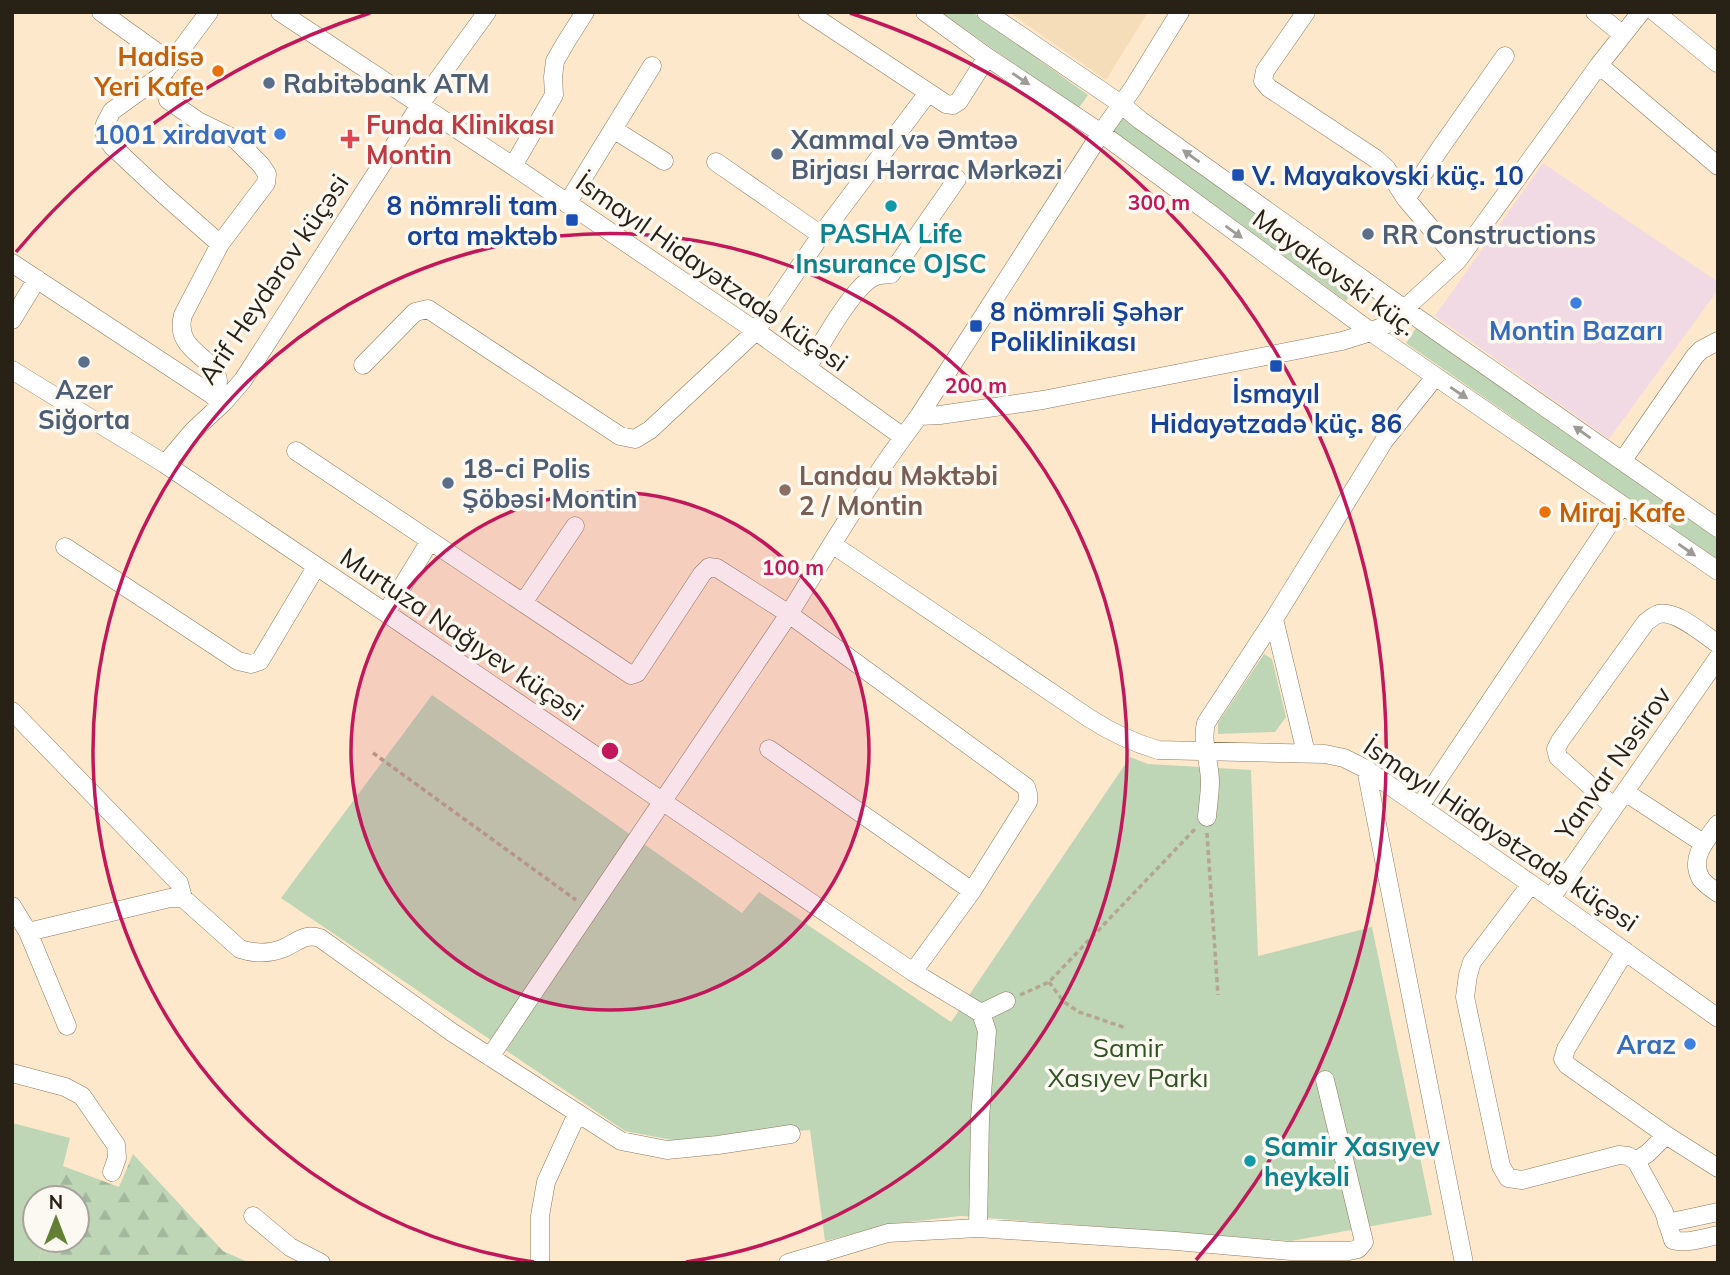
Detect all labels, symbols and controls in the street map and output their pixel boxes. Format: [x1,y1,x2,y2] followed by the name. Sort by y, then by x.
[94,40,204,103] place label: Hadisə Yeri Kafe
[210,63,226,79] marker: Hadisə Yeri Kafe
[283,67,490,100] place label: Rabitəbank ATM
[1012,72,1030,86] one-way arrow
[261,75,277,91] marker: Rabitəbank ATM
[366,108,555,171] place label: Funda Klinikası Montin
[93,118,266,151] place label: 1001 xirdavat
[790,123,1063,186] place label: Xammal və Əmtəə Birjası Hərrac Mərkəzi
[272,126,288,142] marker: 1001 xirdavat
[340,129,360,149] marker: Funda Klinikası Montin
[769,146,785,162] marker: Xammal və Əmtəə Birjası Hərrac Mərkəzi
[1182,149,1200,163] one-way arrow
[1251,159,1524,192] place label: V. Mayakovski küç. 10
[570,165,854,379] street label: İsmayıl Hidayətzadə küçəsi
[1230,167,1246,183] marker: V. Mayakovski küç. 10
[190,168,356,390] street label: Arif Heydərov küçəsi
[387,189,558,252] place label: 8 nömrəli tam orta məktəb
[1128,189,1190,215] text: 300 m
[883,198,899,214] marker: PASHA Life Insurance OJSC
[1246,201,1424,343] street label: Mayakovski küç.
[564,212,580,228] marker: 8 nömrəli tam orta məktəb
[795,217,987,280] place label: PASHA Life Insurance OJSC
[1382,218,1596,251] place label: RR Constructions
[1225,225,1243,239] one-way arrow
[1360,226,1376,242] marker: RR Constructions
[990,295,1184,358] place label: 8 nömrəli Şəhər Poliklinikası
[1568,295,1584,311] marker: Montin Bazarı
[1489,314,1663,347] place label: Montin Bazarı
[968,318,984,334] marker: 8 nömrəli Şəhər Poliklinikası
[76,354,92,370] marker: Azer Siğorta
[1268,358,1284,374] marker: İsmayıl Hidayətzadə küç. 86
[945,372,1007,398] text: 200 m
[38,373,130,436] place label: Azer Siğorta
[1150,377,1402,440] place label: İsmayıl Hidayətzadə küç. 86
[1450,386,1468,400] one-way arrow
[1573,425,1591,439] one-way arrow
[462,452,637,515] place label: 18-ci Polis Şöbəsi Montin
[799,459,998,522] place label: Landau Məktəbi 2 / Montin
[440,475,456,491] marker: 18-ci Polis Şöbəsi Montin
[777,482,793,498] marker: Landau Məktəbi 2 / Montin
[1559,496,1685,529] place label: Miraj Kafe
[1537,504,1553,520] marker: Miraj Kafe
[334,540,590,728] street label: Murtuza Nağıyev küçəsi
[1677,543,1697,556] one-way arrow
[762,554,824,580] text: 100 m
[1547,680,1678,847] street label: Yanvar Nəsirov
[1357,730,1645,938] street label: İsmayıl Hidayətzadə küçəsi
[598,739,622,763] centre of rings
[1617,1028,1676,1061] place label: Araz
[1048,1031,1208,1094] park label: Samir Xasıyev Parkı
[1682,1036,1698,1052] marker: Araz
[1264,1130,1441,1193] place label: Samir Xasıyev heykəli
[1242,1153,1258,1169] marker: Samir Xasıyev heykəli
[21,1184,91,1254] north arrow
[49,1190,63,1214] text: N

